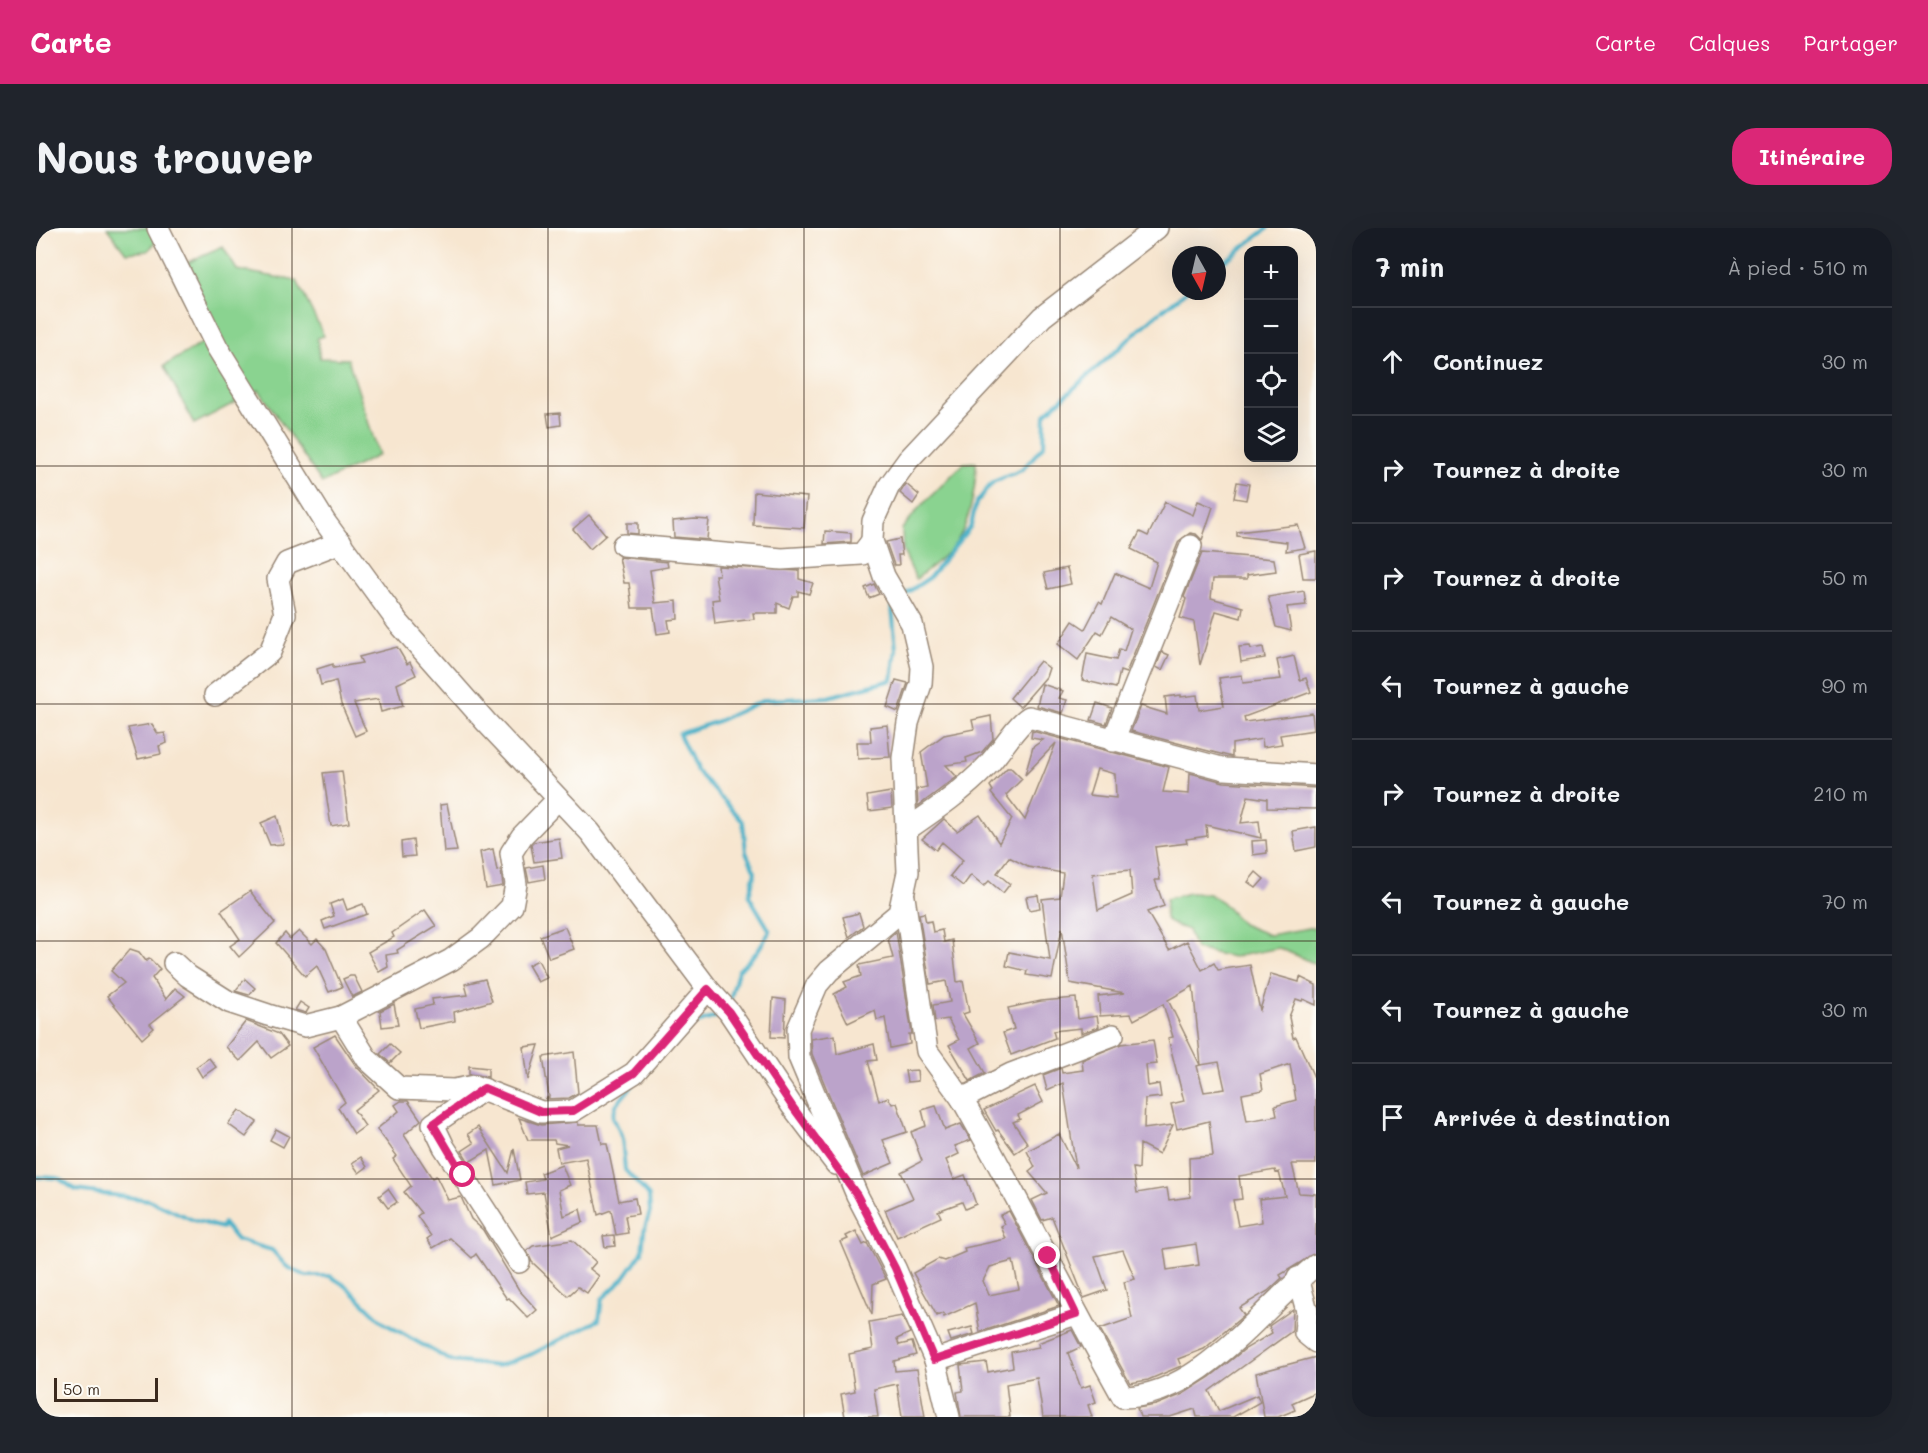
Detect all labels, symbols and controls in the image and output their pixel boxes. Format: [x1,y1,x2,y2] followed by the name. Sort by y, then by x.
[30,24,112,60] text: Carte
[1595,29,1656,56] text: Carte
[1689,29,1771,56] text: Calques
[1804,29,1898,56] text: Partager
[1732,128,1892,185] button: Itinéraire
[36,129,314,184] text: Nous trouver
[1172,246,1226,300] north arrow
[1244,246,1298,462] map controls
[1244,246,1298,300] button: +
[1376,250,1444,284] text: 7 min
[1727,254,1868,280] text: À pied · 510 m
[1244,300,1298,354] button: −
[1376,345,1409,378] icon: ahead
[1433,347,1543,376] text: Continuez
[1822,348,1868,374] text: 30 m
[1244,354,1298,408] button: locate
[1244,408,1298,462] button: layers
[1376,453,1409,486] icon: right
[1433,455,1620,484] text: Tournez à droite
[1822,456,1868,482] text: 30 m
[1376,561,1409,594] icon: right
[1433,563,1620,592] text: Tournez à droite
[1822,564,1868,590] text: 50 m
[1376,669,1409,702] icon: left
[1433,671,1629,700] text: Tournez à gauche
[1822,672,1868,698] text: 90 m
[1376,777,1409,810] icon: right
[1433,779,1620,808] text: Tournez à droite
[1813,780,1868,806] text: 210 m
[1376,885,1409,918] icon: left
[1433,887,1629,916] text: Tournez à gauche
[1822,888,1868,914] text: 70 m
[1376,993,1409,1026] icon: left
[1433,995,1629,1024] text: Tournez à gauche
[1822,996,1868,1022] text: 30 m
[1376,1101,1409,1134] icon: arrive
[1433,1103,1670,1132] text: Arrivée à destination
[449,1161,475,1187] route start
[1034,1242,1060,1268] route end
[54,1375,158,1402] scale bar
[63,1378,100,1399] text: 50 m

